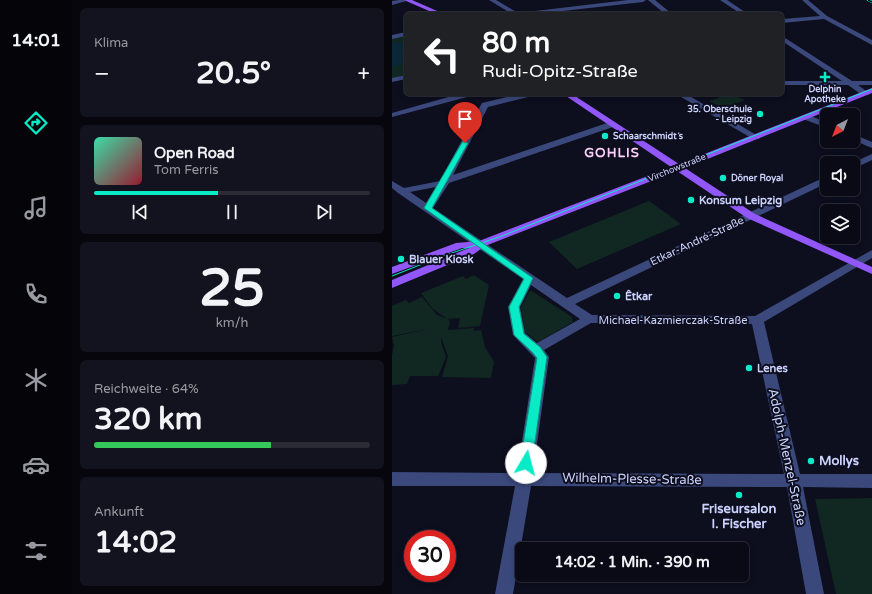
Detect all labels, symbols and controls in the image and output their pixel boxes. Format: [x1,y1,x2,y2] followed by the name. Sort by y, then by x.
[482,26,550,60] text: 80 m
[416,28,468,80] icon: left
[11,29,61,51] text: 14:01
[94,35,128,51] text: Klima
[196,55,271,92] text: 20.5°
[482,60,638,82] text: Rudi-Opitz-Straße
[94,61,110,87] text: −
[358,61,370,87] text: +
[820,72,830,82] marker: Delphin Apotheke
[804,84,846,105] place label: Delphin Apotheke
[448,102,482,143] pin
[687,104,752,125] place label: 35. Oberschule - Leipzig
[454,108,476,130] icon: arrive
[820,108,860,148] north arrow
[820,108,860,244] map controls
[22,109,50,137] icon: directions
[755,109,765,119] marker: 35. Oberschule - Leipzig
[600,131,610,141] marker: Schaarschmidt´s
[613,131,684,142] place label: Schaarschmidt´s
[154,144,235,162] text: Open Road
[584,145,640,161] district label: GOHLIS
[647,151,707,185] street label: Virchowstraße
[820,156,860,196] button: sound
[154,162,218,178] text: Tom Ferris
[718,173,728,183] marker: Döner Royal
[731,173,783,184] place label: Döner Royal
[22,194,50,222] icon: music
[699,194,782,208] place label: Konsum Leipzig
[686,195,696,205] marker: Konsum Leipzig
[129,201,151,223] icon: previous
[221,201,243,223] icon: pause
[313,201,335,223] icon: next
[820,204,860,244] button: layers
[648,214,746,268] street label: Etkar-André-Straße
[409,253,474,266] place label: Blauer Kiosk
[396,254,406,264] marker: Blauer Kiosk
[199,257,265,320] text: 25
[22,280,50,308] icon: phone
[625,289,653,303] place label: Êtkar
[612,291,622,301] marker: Êtkar
[599,314,747,327] street label: Michael-Kazmierczak-Straße
[216,315,248,331] text: km/h
[757,362,788,375] place label: Lenes
[744,363,754,373] marker: Lenes
[22,366,50,394] icon: climate
[94,381,199,397] text: Reichweite · 64%
[765,387,809,527] street label: Adolph-Menzel-Straße
[94,401,202,438] text: 320 km
[505,442,547,484] position arrow
[22,451,50,479] icon: car
[819,453,859,469] place label: Mollys
[806,456,816,466] marker: Mollys
[562,470,702,488] street label: Wilhelm-Plesse-Straße
[734,490,744,500] marker: Friseursalon I. Fischer
[702,501,777,532] place label: Friseursalon I. Fischer
[94,504,144,520] text: Ankunft
[94,524,177,561] text: 14:02
[404,530,456,582] speed limit sign: 30
[22,537,50,565] icon: filters
[554,553,710,571] text: 14:02 · 1 Min. · 390 m

